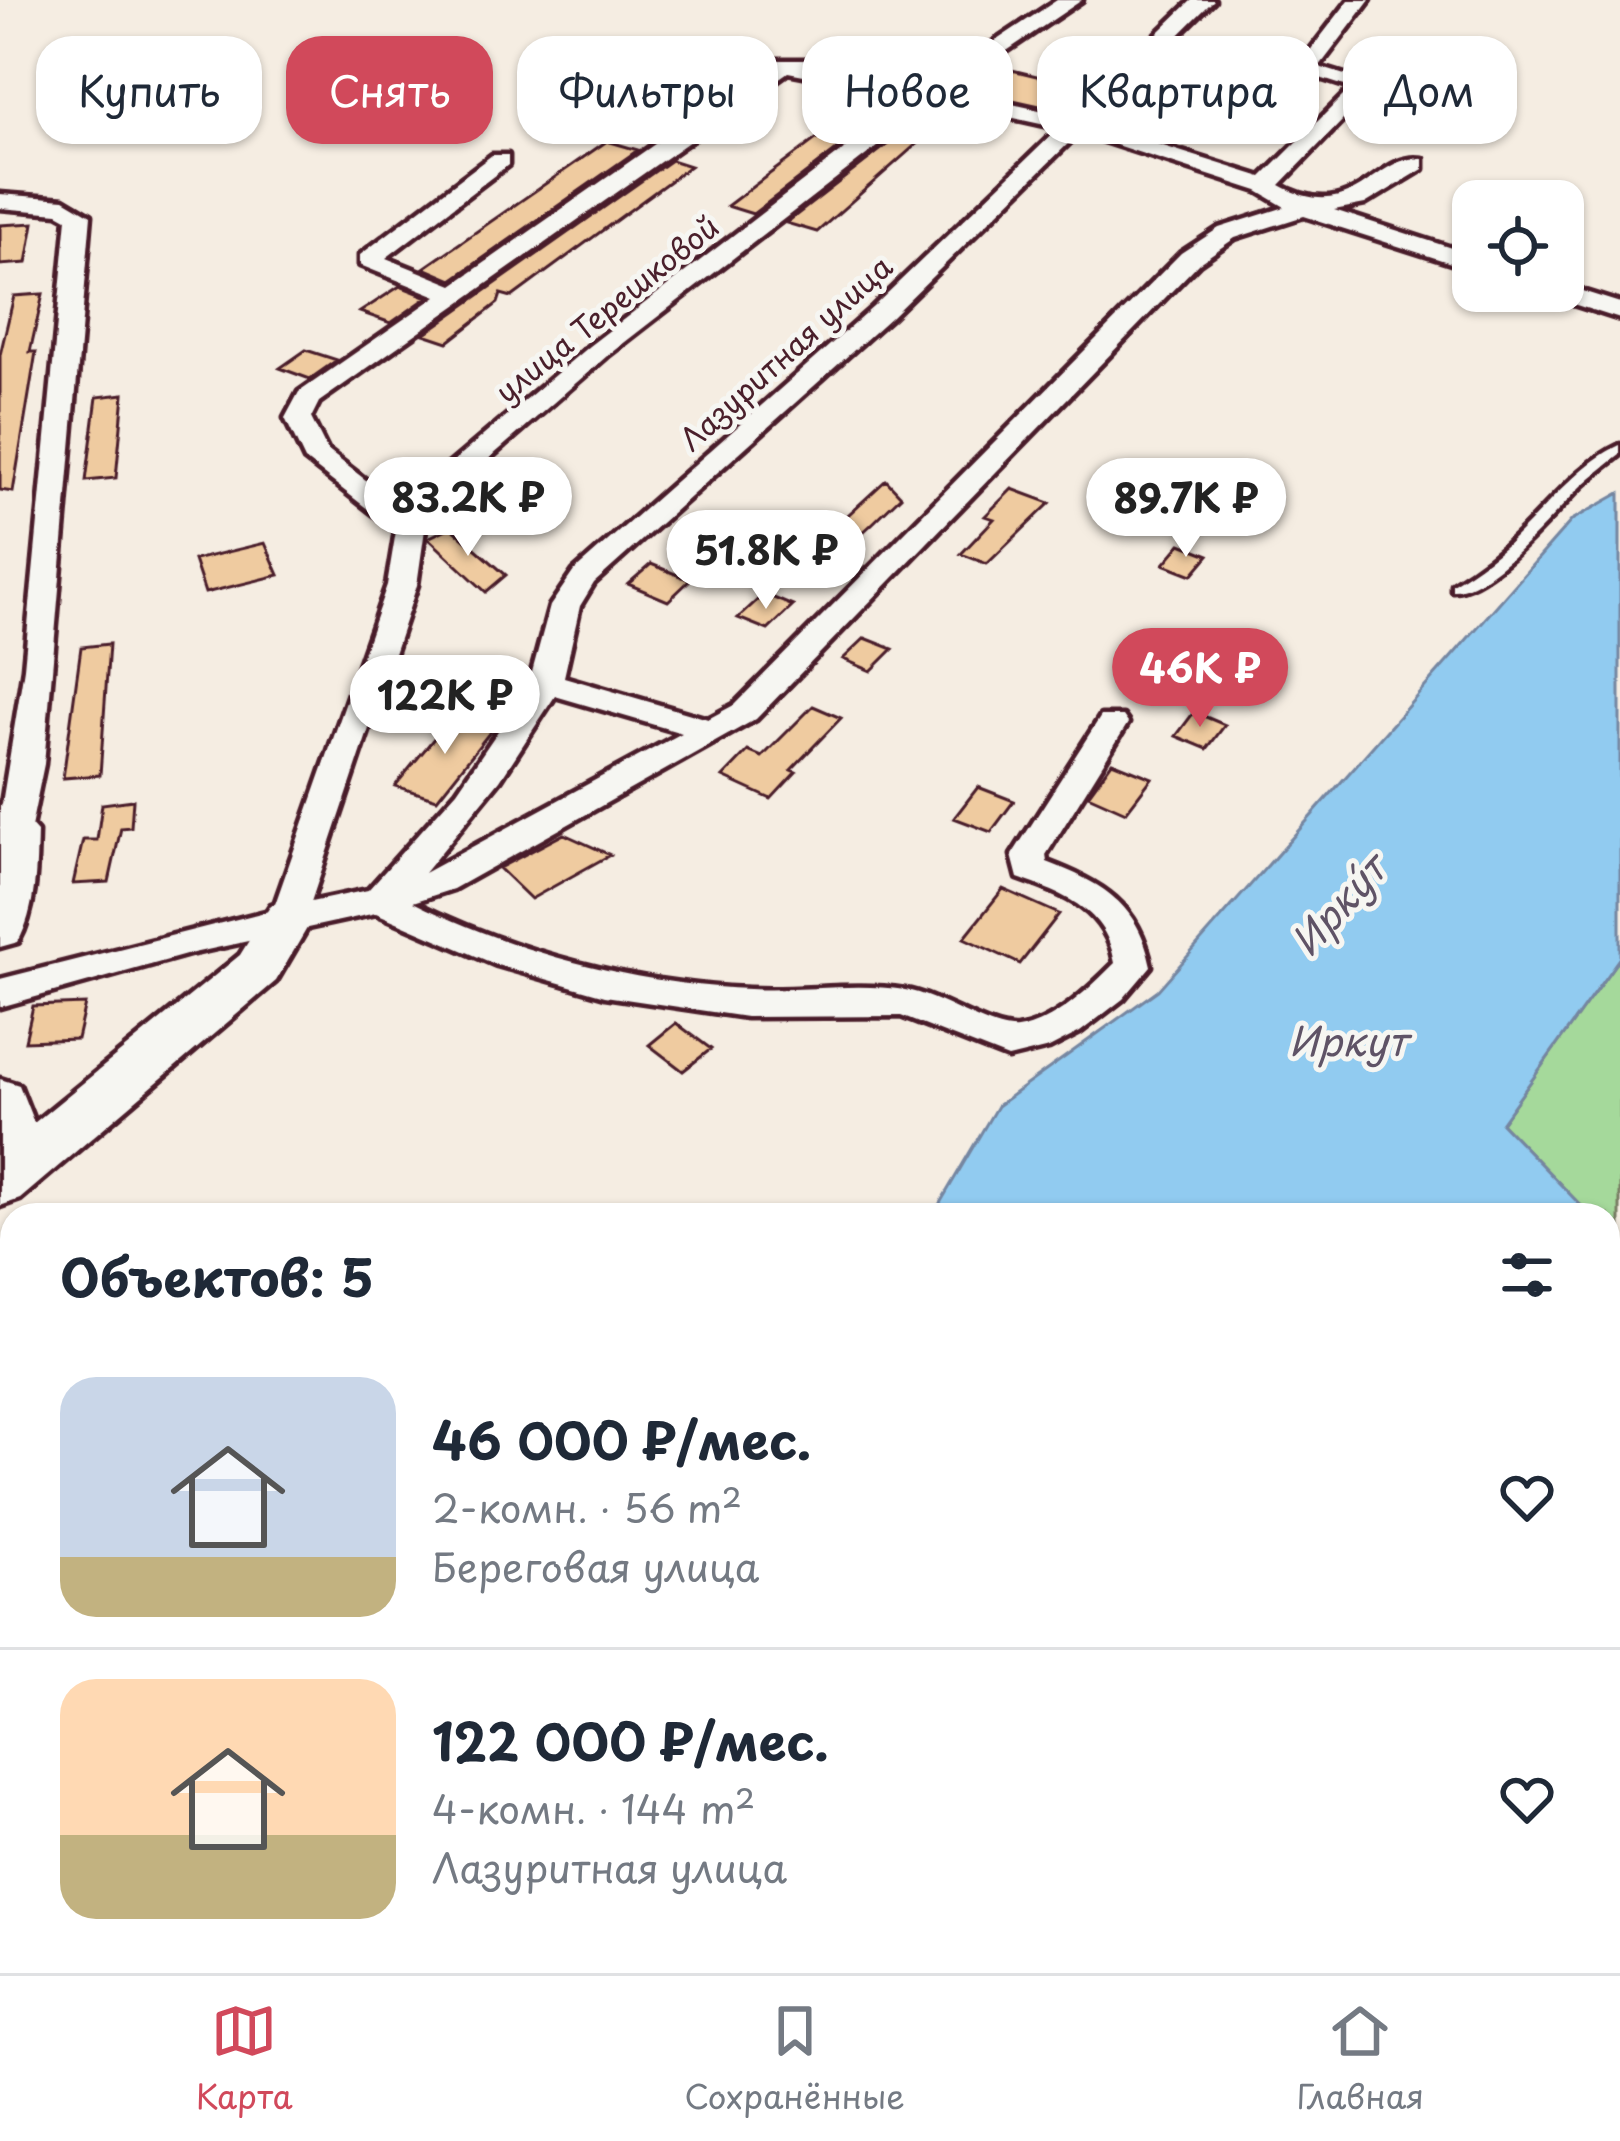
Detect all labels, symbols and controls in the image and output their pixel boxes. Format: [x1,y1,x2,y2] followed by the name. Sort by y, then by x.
[36,36,262,144] chip: Купить
[286,36,493,144] chip: Снять
[517,36,778,144] chip: Фильтры
[802,36,1013,144] chip: Новое
[1037,36,1319,144] chip: Квартира
[1343,36,1517,144] chip: Дом
[1452,180,1584,312] map controls
[1452,180,1584,312] button: locate
[485,204,727,412] street label: улица Терешковой
[668,244,902,460] street label: Лазуритная улица
[357,457,579,559] pin: 83.2K ₽
[1075,458,1297,560] pin: 89.7K ₽
[391,466,545,525] text: 83.2K ₽
[1113,467,1259,526] text: 89.7K ₽
[655,510,877,612] pin: 51.8K ₽
[694,519,838,578] text: 51.8K ₽
[1116,628,1284,730] pin: 46K ₽
[1139,637,1261,696] text: 46K ₽
[347,655,543,757] pin: 122K ₽
[377,664,513,723] text: 122K ₽
[1276,836,1402,967] water label: Ирку́т
[1289,1010,1413,1069] water label: Иркут
[60,1237,374,1314] text: Объектов: 5
[1494,1242,1560,1308] icon: filters
[432,1400,811,1477] text: 46 000 ₽/мес.
[156,1425,300,1569] icon: home
[1494,1464,1560,1530] icon: heart
[432,1477,742,1536] text: 2-комн. · 56 m²
[432,1536,759,1595] text: Береговая улица
[432,1701,829,1778] text: 122 000 ₽/мес.
[156,1727,300,1871] icon: home
[1494,1766,1560,1832] icon: heart
[432,1778,755,1837] text: 4-комн. · 144 m²
[432,1837,787,1896] text: Лазуритная улица
[196,1998,293,2120] tab: Карта
[684,1998,905,2120] tab: Сохранённые
[1296,1998,1424,2120] tab: Главная

